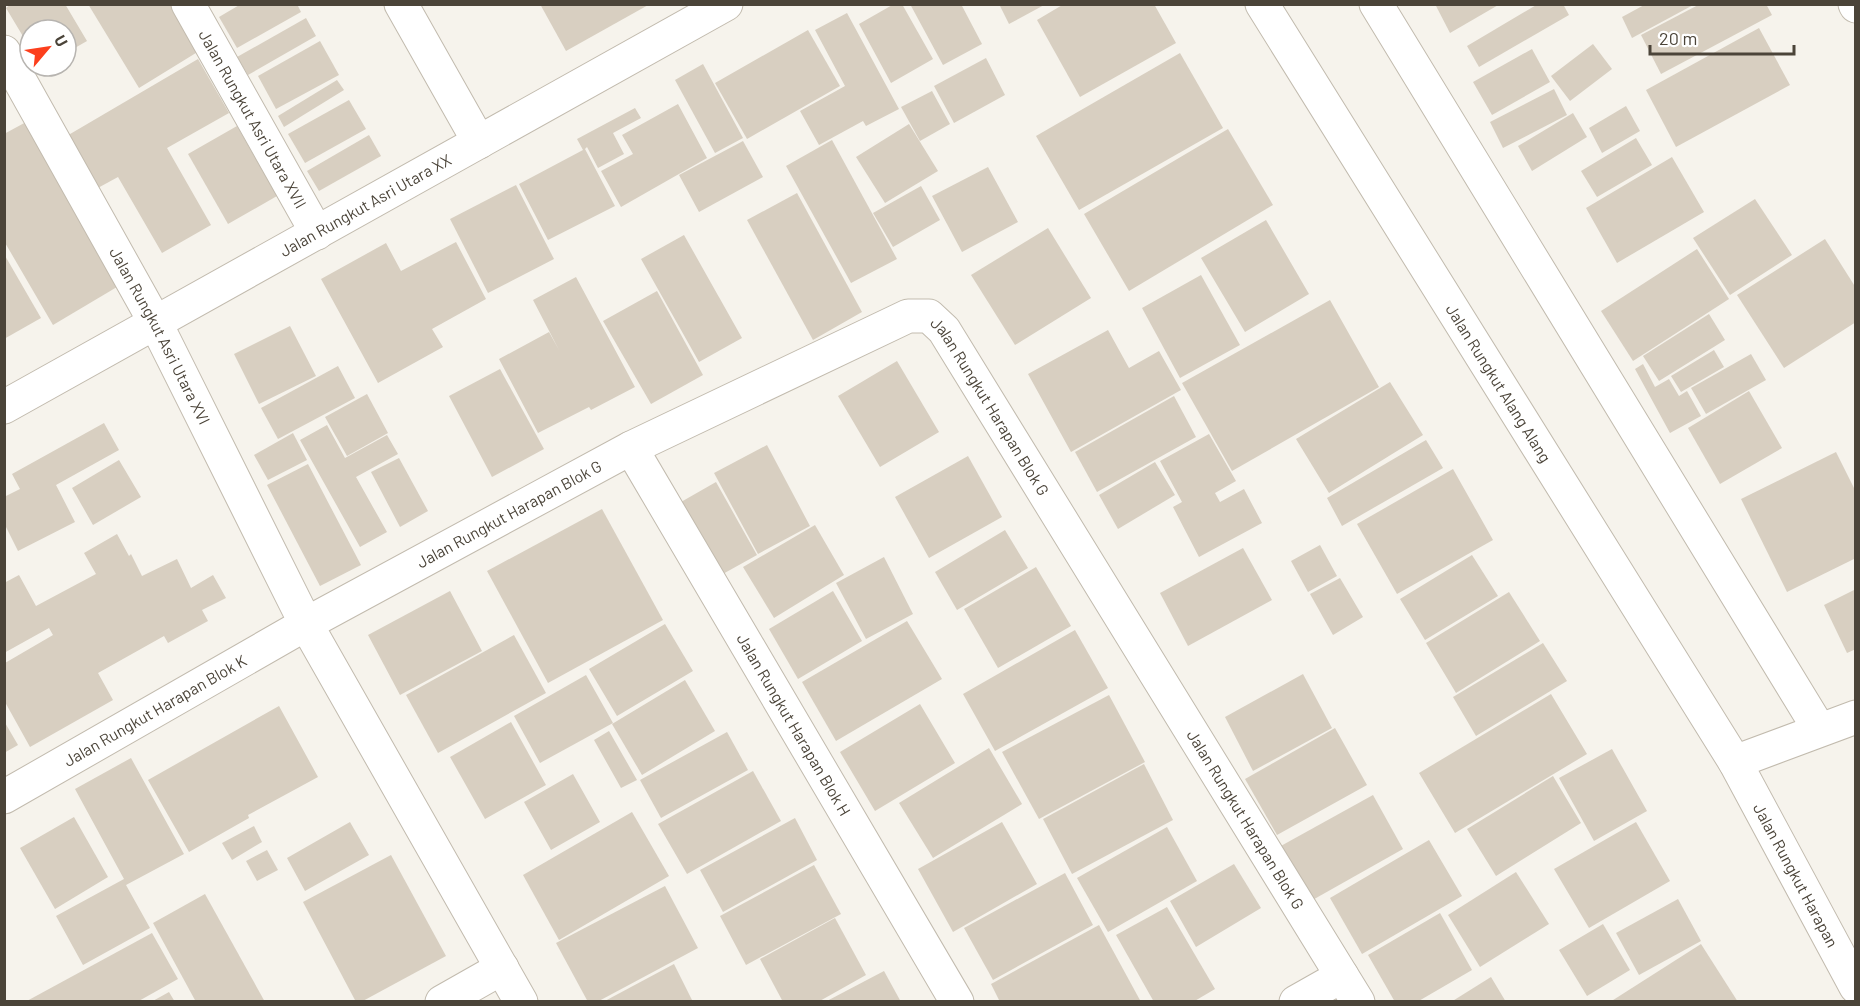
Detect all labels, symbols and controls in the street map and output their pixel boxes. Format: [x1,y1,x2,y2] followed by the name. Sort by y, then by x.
[18,18,78,78] north arrow
[1650,18,1794,56] scale bar
[195,26,311,211] street label: Jalan Rungkut Asri Utara XVII
[1659,27,1697,49] text: 20 m
[51,31,72,49] text: U
[276,149,454,260] street label: Jalan Rungkut Asri Utara XX
[106,244,215,427] street label: Jalan Rungkut Asri Utara XVI
[1443,300,1556,466] street label: Jalan Rungkut Alang Alang
[927,313,1054,499] street label: Jalan Rungkut Harapan Blok G
[413,456,605,571] street label: Jalan Rungkut Harapan Blok G
[733,630,855,819] street label: Jalan Rungkut Harapan Blok H
[60,650,250,770] street label: Jalan Rungkut Harapan Blok K
[1184,726,1308,913] street label: Jalan Rungkut Harapan Blok G
[1750,800,1843,950] street label: Jalan Rungkut Harapan

